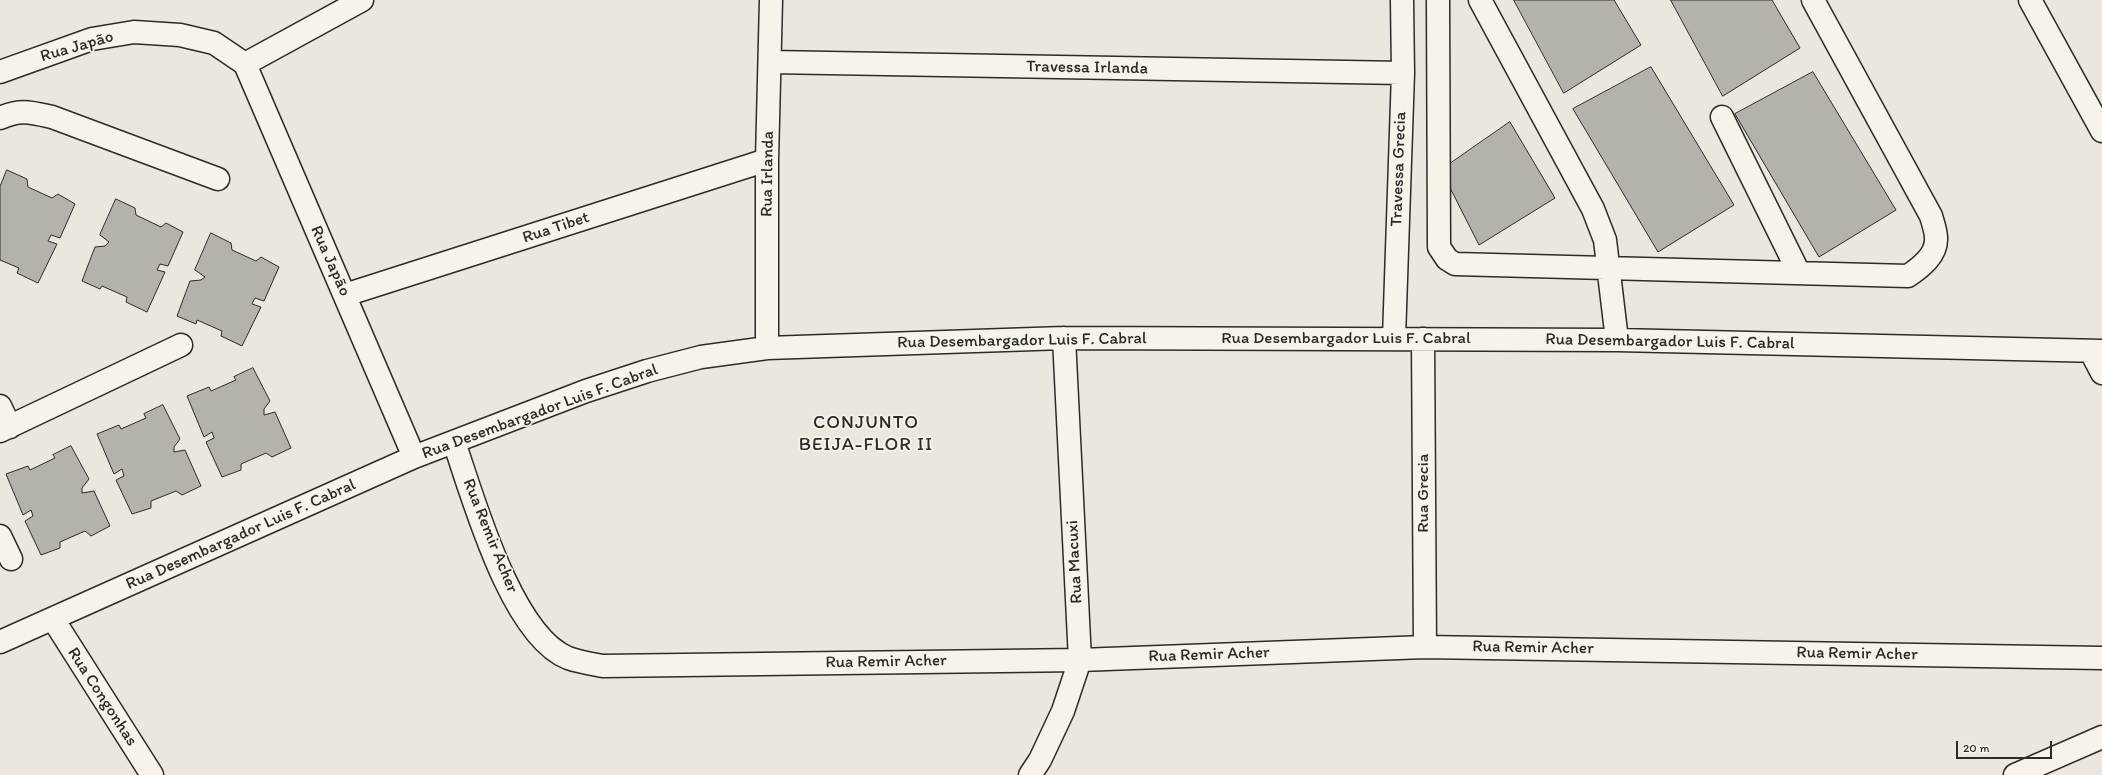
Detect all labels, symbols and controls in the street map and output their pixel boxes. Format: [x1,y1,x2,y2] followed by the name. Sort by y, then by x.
[38,27,116,67] street label: Rua Japão
[1026,57,1148,79] street label: Travessa Irlanda
[1387,111,1411,227] street label: Travessa Grecia
[757,131,779,217] street label: Rua Irlanda
[520,208,592,248] street label: Rua Tibet
[305,223,355,299] street label: Rua Japão
[897,329,1147,353] street label: Rua Desembargador Luis F. Cabral
[1221,329,1471,349] street label: Rua Desembargador Luis F. Cabral
[1545,330,1795,354] street label: Rua Desembargador Luis F. Cabral
[419,360,661,464] street label: Rua Desembargador Luis F. Cabral
[801,412,931,456] district label: CONJUNTO BEIJA-FLOR II
[1414,453,1434,533] street label: Rua Grecia
[123,475,359,595] street label: Rua Desembargador Luis F. Cabral
[458,476,522,596] street label: Rua Remir Acher
[1063,520,1087,604] street label: Rua Macuxi
[1472,637,1594,659] street label: Rua Remir Acher
[1148,643,1270,667] street label: Rua Remir Acher
[1796,643,1918,665] street label: Rua Remir Acher
[63,644,141,750] street label: Rua Congonhas
[825,651,947,673] street label: Rua Remir Acher
[1958,733,2054,759] scale bar
[1963,741,1990,755] text: 20 m

